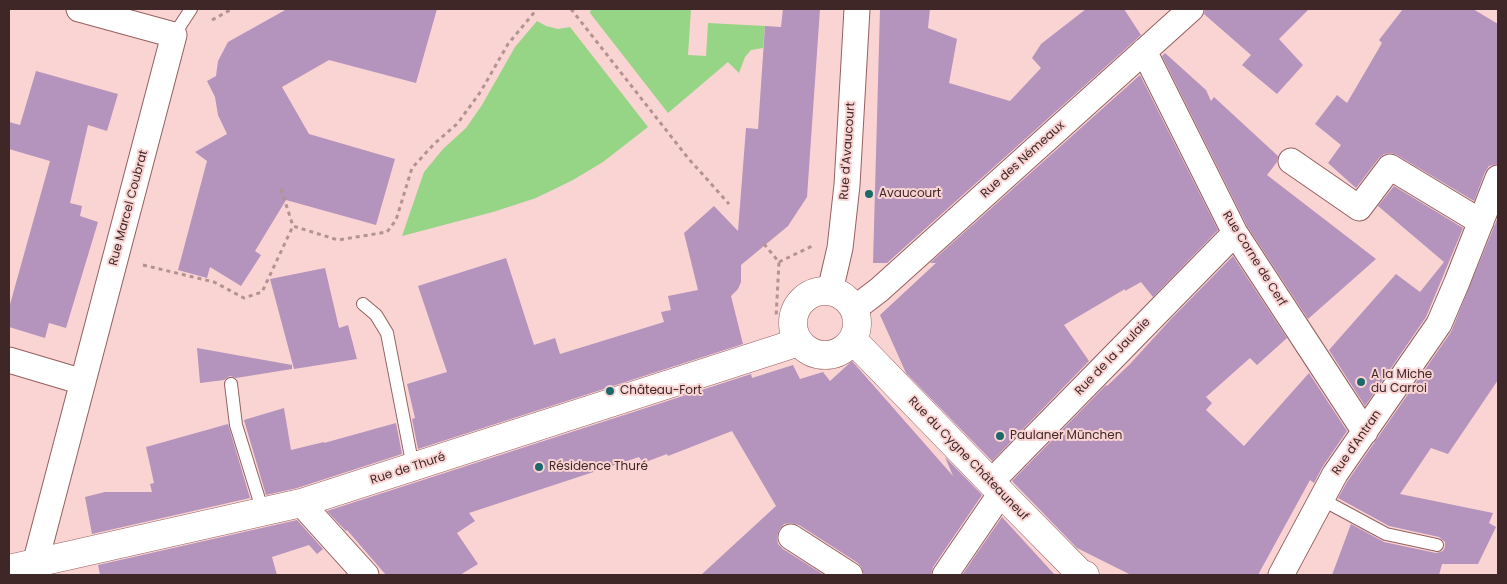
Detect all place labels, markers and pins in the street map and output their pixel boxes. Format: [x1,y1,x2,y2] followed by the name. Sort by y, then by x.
[879,187,941,201] place label: Avaucourt
[863,188,875,200] marker: Avaucourt
[1371,368,1432,396] place label: A la Miche du Carroi
[1355,376,1367,388] marker: A la Miche du Carroi
[620,384,702,398] place label: Château-Fort
[604,385,616,397] marker: Château-Fort
[1010,429,1122,443] place label: Paulaner München
[994,430,1006,442] marker: Paulaner München
[549,460,648,474] place label: Résidence Thuré
[533,461,545,473] marker: Résidence Thuré

